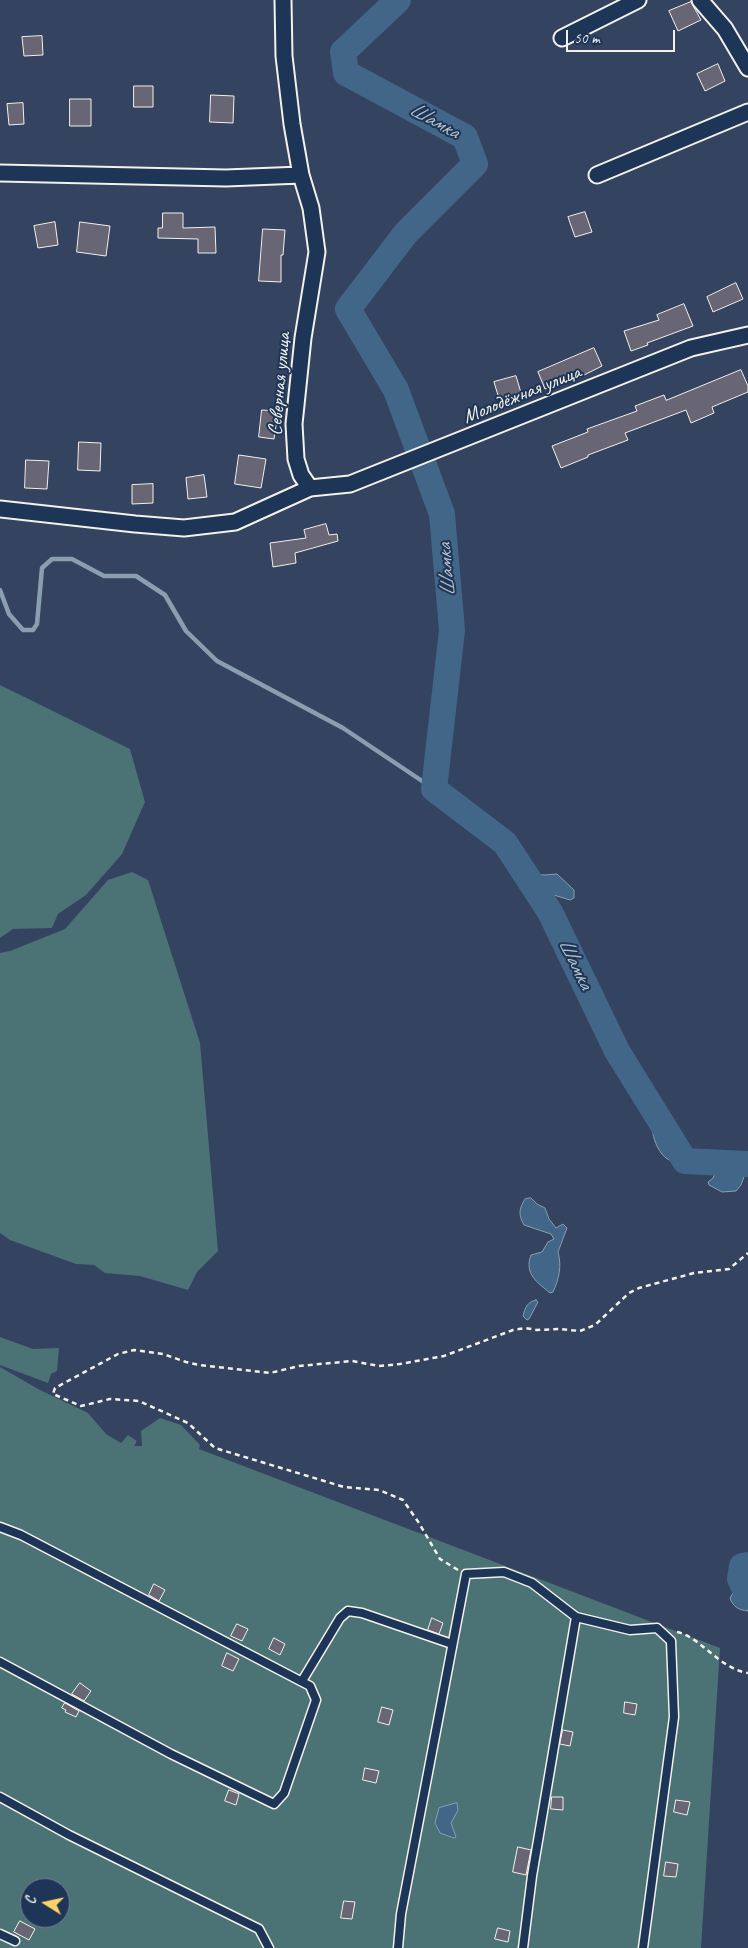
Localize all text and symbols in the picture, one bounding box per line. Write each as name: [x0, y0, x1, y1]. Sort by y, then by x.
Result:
scale bar: [568, 20, 677, 52]
text: 50 m: [574, 29, 600, 48]
water label: Шамка: [405, 97, 463, 145]
street label: Северная улица: [264, 332, 296, 436]
street label: Молодёжная улица: [460, 360, 584, 430]
water label: Шамка: [432, 542, 462, 598]
water label: Шамка: [552, 935, 598, 993]
north arrow: [20, 1878, 70, 1928]
text: С: [22, 1896, 40, 1905]

